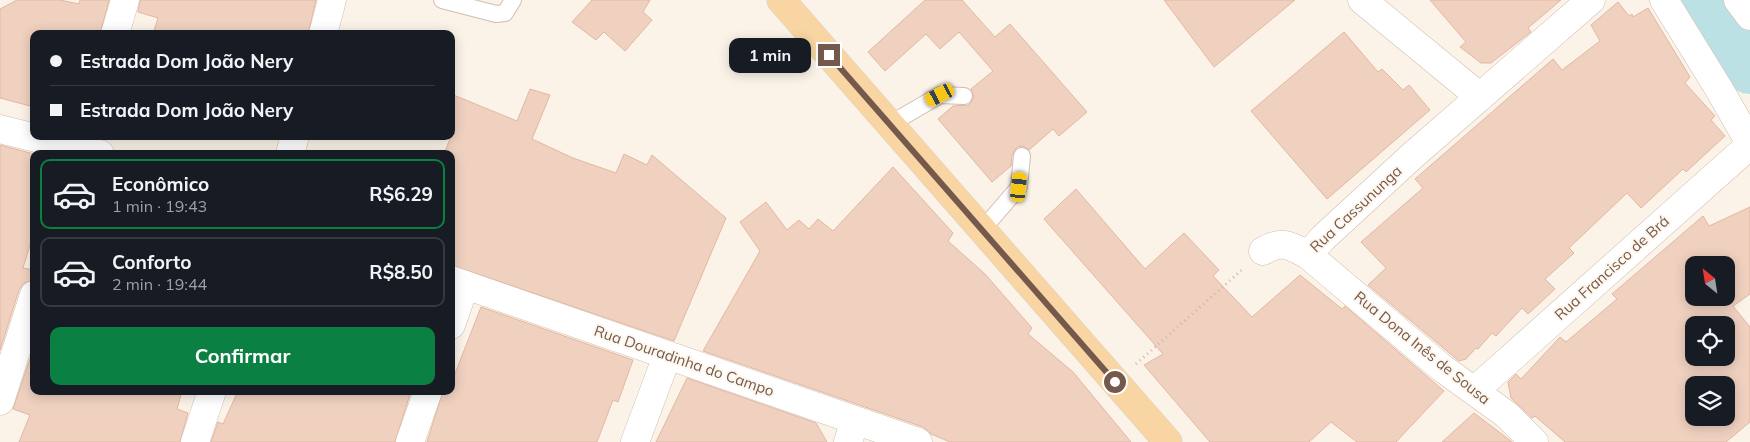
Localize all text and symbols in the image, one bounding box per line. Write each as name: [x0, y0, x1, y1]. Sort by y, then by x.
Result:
callout: 1 min: [729, 38, 812, 72]
route end: [818, 44, 840, 66]
text: 1 min: [749, 45, 791, 65]
text: Estrada Dom João Nery: [80, 49, 293, 73]
car: [923, 82, 956, 108]
text: Estrada Dom João Nery: [80, 98, 293, 122]
street label: Rua Cassununga: [1306, 161, 1406, 256]
car: [1009, 171, 1028, 203]
icon: car: [52, 172, 97, 217]
text: Econômico: [112, 172, 209, 196]
text: R$6.29: [369, 182, 433, 206]
text: 1 min · 19:43: [112, 196, 207, 216]
street label: Rua Francisco de Brá: [1551, 211, 1673, 324]
icon: car: [52, 250, 97, 295]
text: Conforto: [112, 250, 191, 274]
north arrow: [1685, 256, 1735, 306]
map controls: [1685, 256, 1735, 426]
text: R$8.50: [369, 260, 433, 284]
text: 2 min · 19:44: [112, 274, 207, 294]
street label: Rua Dona Inês de Sousa: [1350, 287, 1494, 408]
button: locate: [1685, 316, 1735, 366]
street label: Rua Douradinha do Campo: [592, 321, 777, 400]
button: Confirmar: [50, 327, 435, 385]
route start: [1104, 371, 1126, 393]
button: layers: [1685, 376, 1735, 426]

